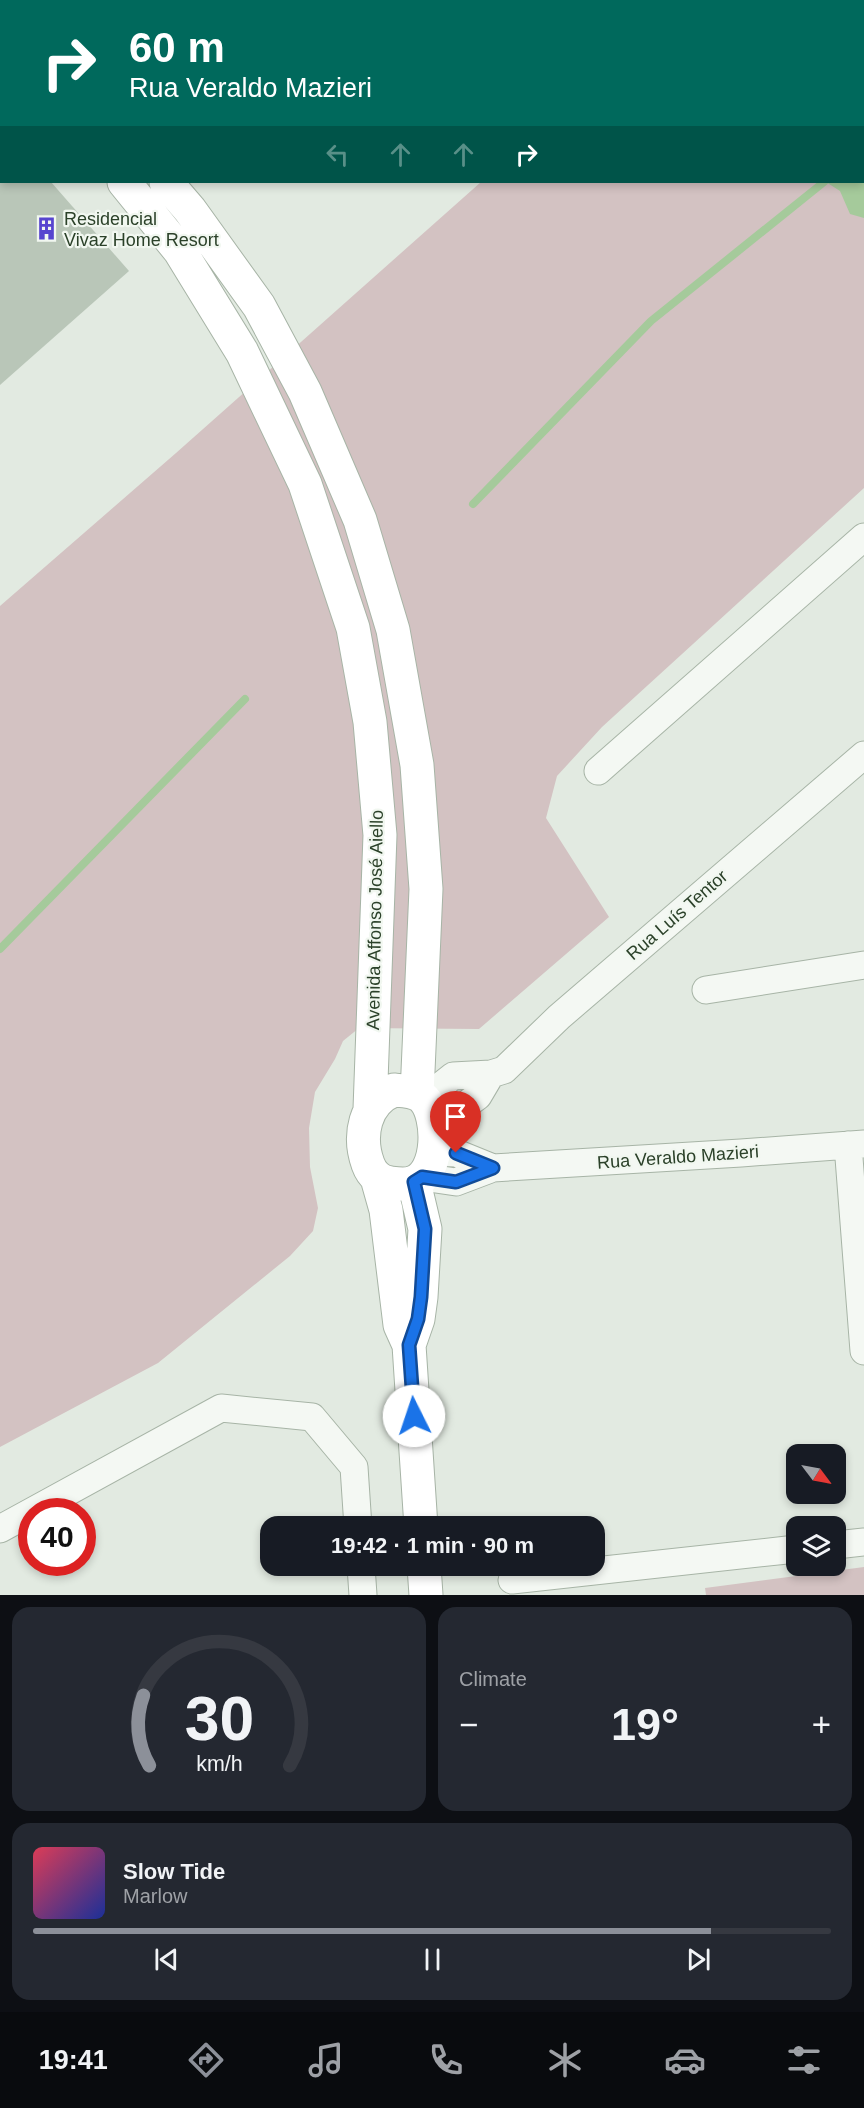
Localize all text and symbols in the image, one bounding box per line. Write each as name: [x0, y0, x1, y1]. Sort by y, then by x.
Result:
icon: right: [30, 24, 108, 102]
text: 60 m: [129, 24, 225, 71]
text: Rua Veraldo Mazieri: [129, 73, 372, 103]
icon: left: [321, 138, 354, 171]
icon: ahead: [384, 138, 417, 171]
icon: ahead: [447, 138, 480, 171]
icon: right: [510, 138, 543, 171]
place label: Residencial Vivaz Home Resort: [64, 209, 219, 250]
building icon: Residencial Vivaz Home Resort: [33, 216, 59, 242]
street label: Avenida Affonso José Aiello: [363, 810, 387, 1030]
street label: Rua Luís Tentor: [623, 866, 731, 964]
pin: [430, 1091, 481, 1153]
icon: arrive: [439, 1100, 472, 1133]
street label: Rua Veraldo Mazieri: [596, 1141, 760, 1173]
position arrow: [382, 1384, 446, 1448]
north arrow: [786, 1444, 846, 1504]
map controls: [786, 1444, 846, 1576]
speed limit sign: 40: [18, 1498, 96, 1576]
button: layers: [786, 1516, 846, 1576]
text: 19:42 · 1 min · 90 m: [331, 1533, 534, 1558]
text: Climate: [459, 1668, 527, 1690]
text: 30: [184, 1684, 254, 1753]
text: 19°: [611, 1699, 679, 1750]
text: −: [459, 1706, 478, 1743]
text: +: [812, 1706, 831, 1743]
text: km/h: [196, 1752, 242, 1776]
text: Slow Tide: [123, 1859, 225, 1884]
text: Marlow: [123, 1885, 187, 1907]
icon: previous: [150, 1943, 183, 1976]
icon: pause: [416, 1943, 449, 1976]
icon: next: [682, 1943, 715, 1976]
icon: directions: [185, 2039, 227, 2081]
icon: music: [305, 2039, 347, 2081]
icon: phone: [425, 2039, 467, 2081]
icon: climate: [544, 2039, 586, 2081]
icon: car: [664, 2039, 706, 2081]
icon: filters: [783, 2039, 825, 2081]
text: 19:41: [39, 2045, 108, 2075]

